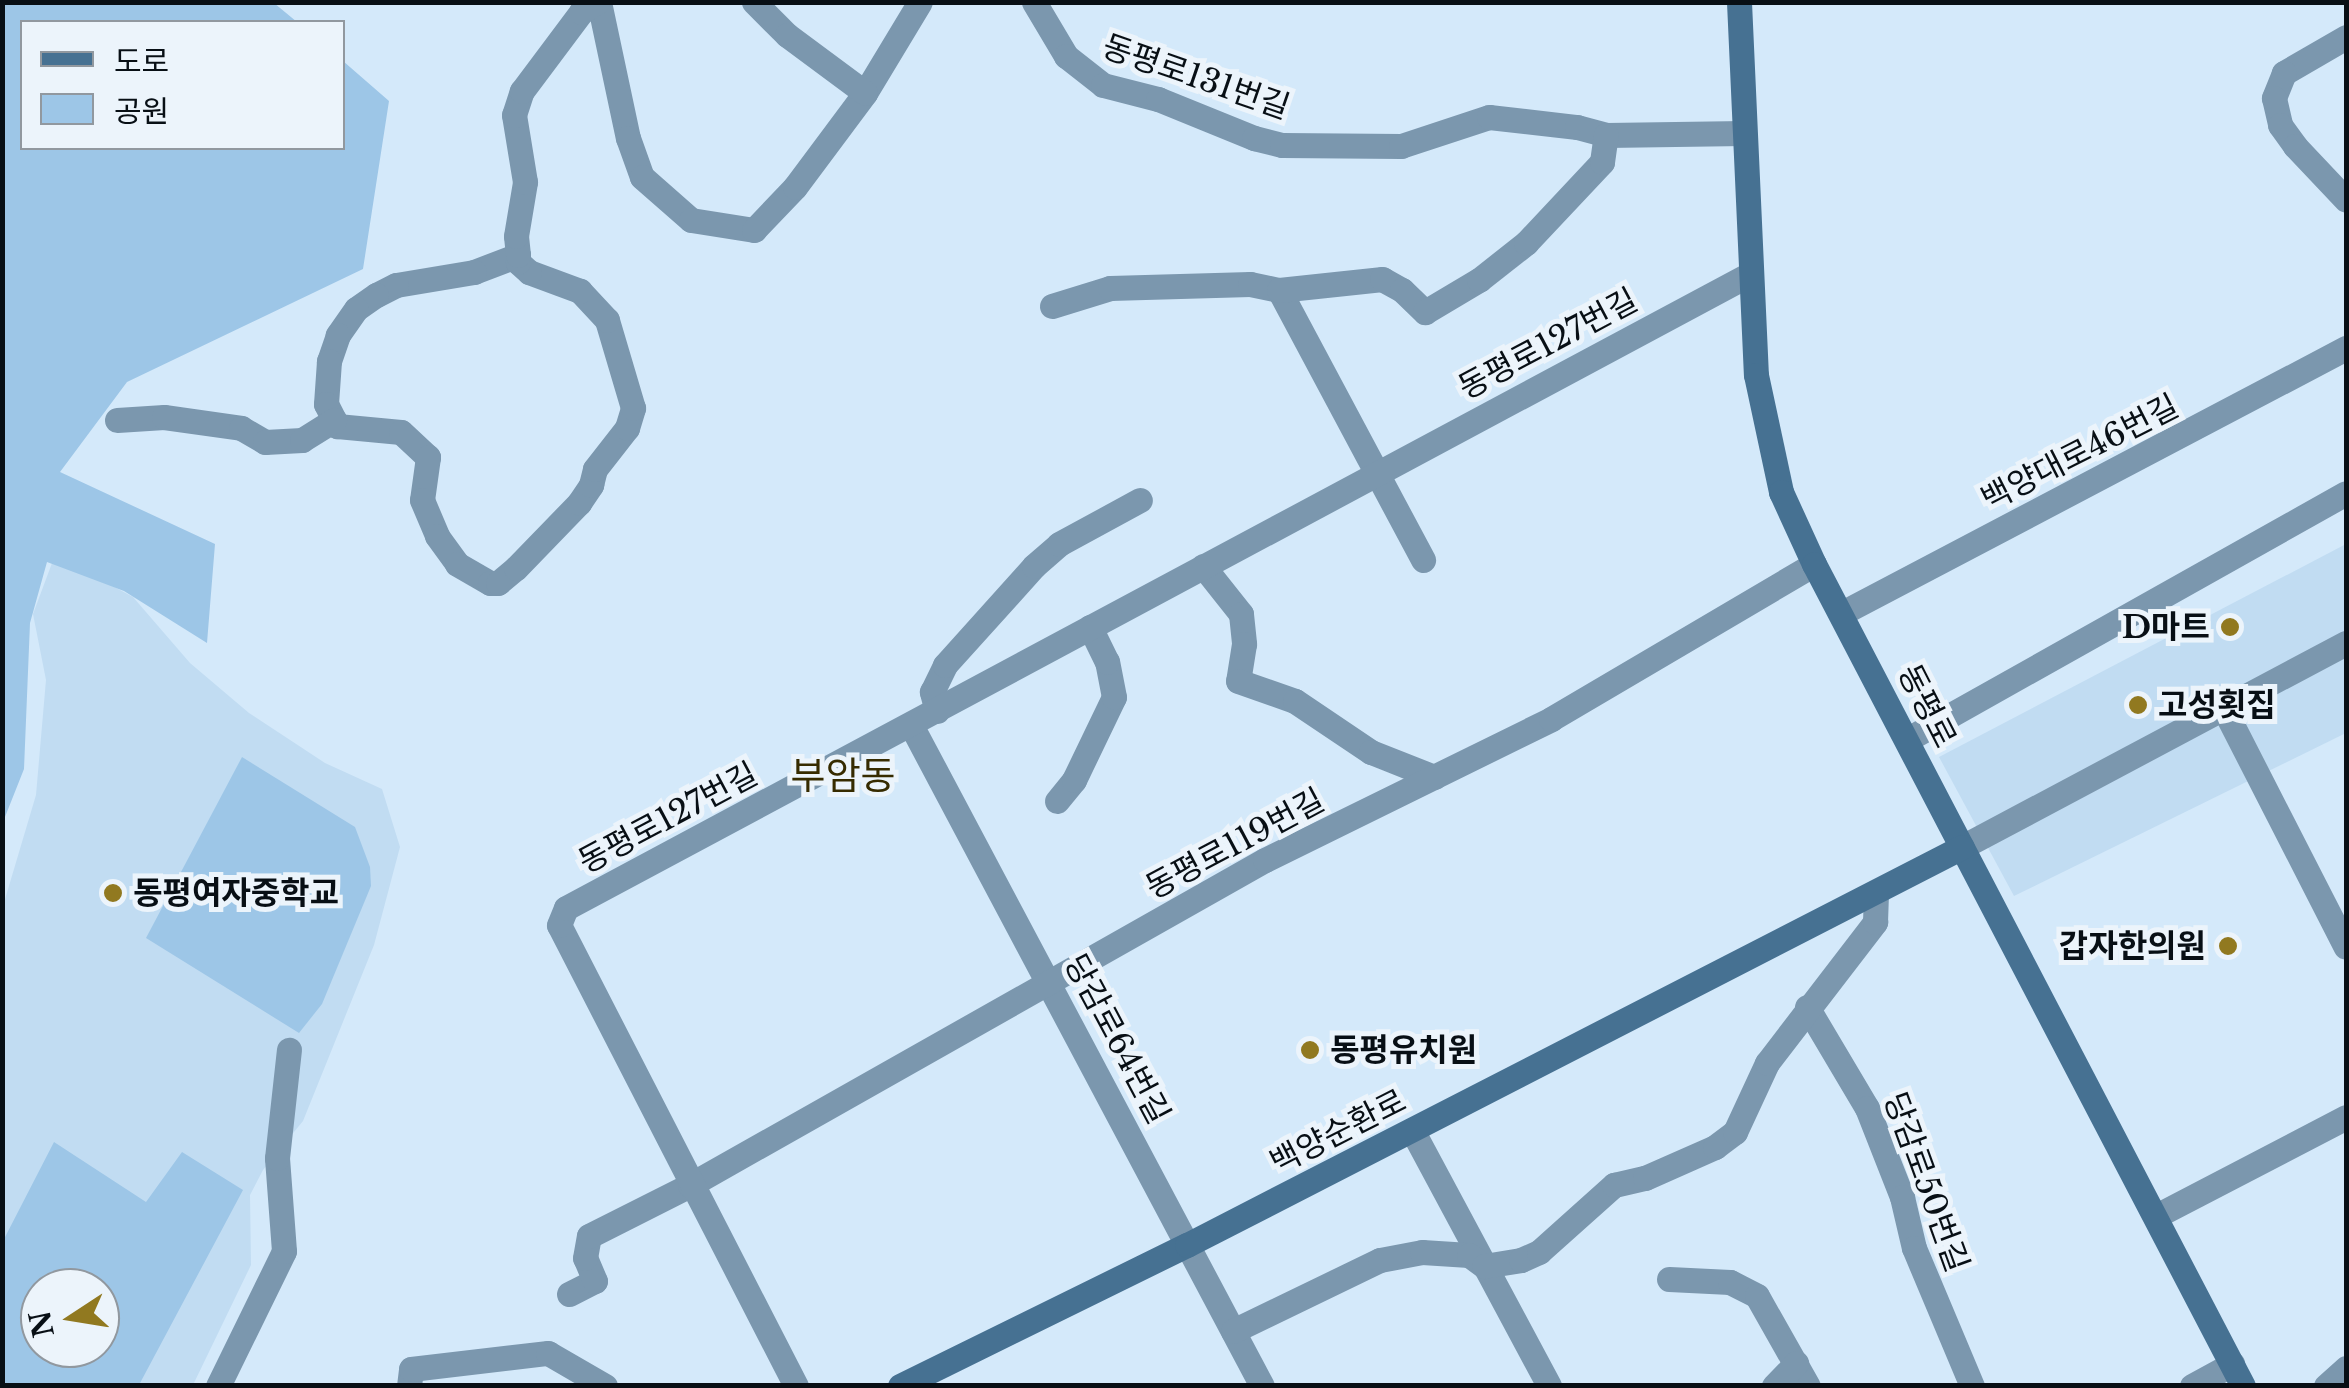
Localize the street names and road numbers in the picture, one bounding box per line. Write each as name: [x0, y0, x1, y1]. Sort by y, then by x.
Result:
street label: 동평로131번길: [1097, 27, 1295, 127]
street label: 동평로127번길: [1452, 281, 1644, 407]
street label: 백양대로46번길: [1975, 387, 2185, 519]
street label: 동평로: [1890, 658, 1964, 754]
street label: 동평로127번길: [572, 755, 764, 881]
street label: 동평로119번길: [1139, 781, 1331, 907]
street label: 당감로64번길: [1056, 948, 1178, 1130]
street label: 백양순환로: [1264, 1081, 1412, 1183]
street label: 당감로50번길: [1876, 1087, 1976, 1277]

